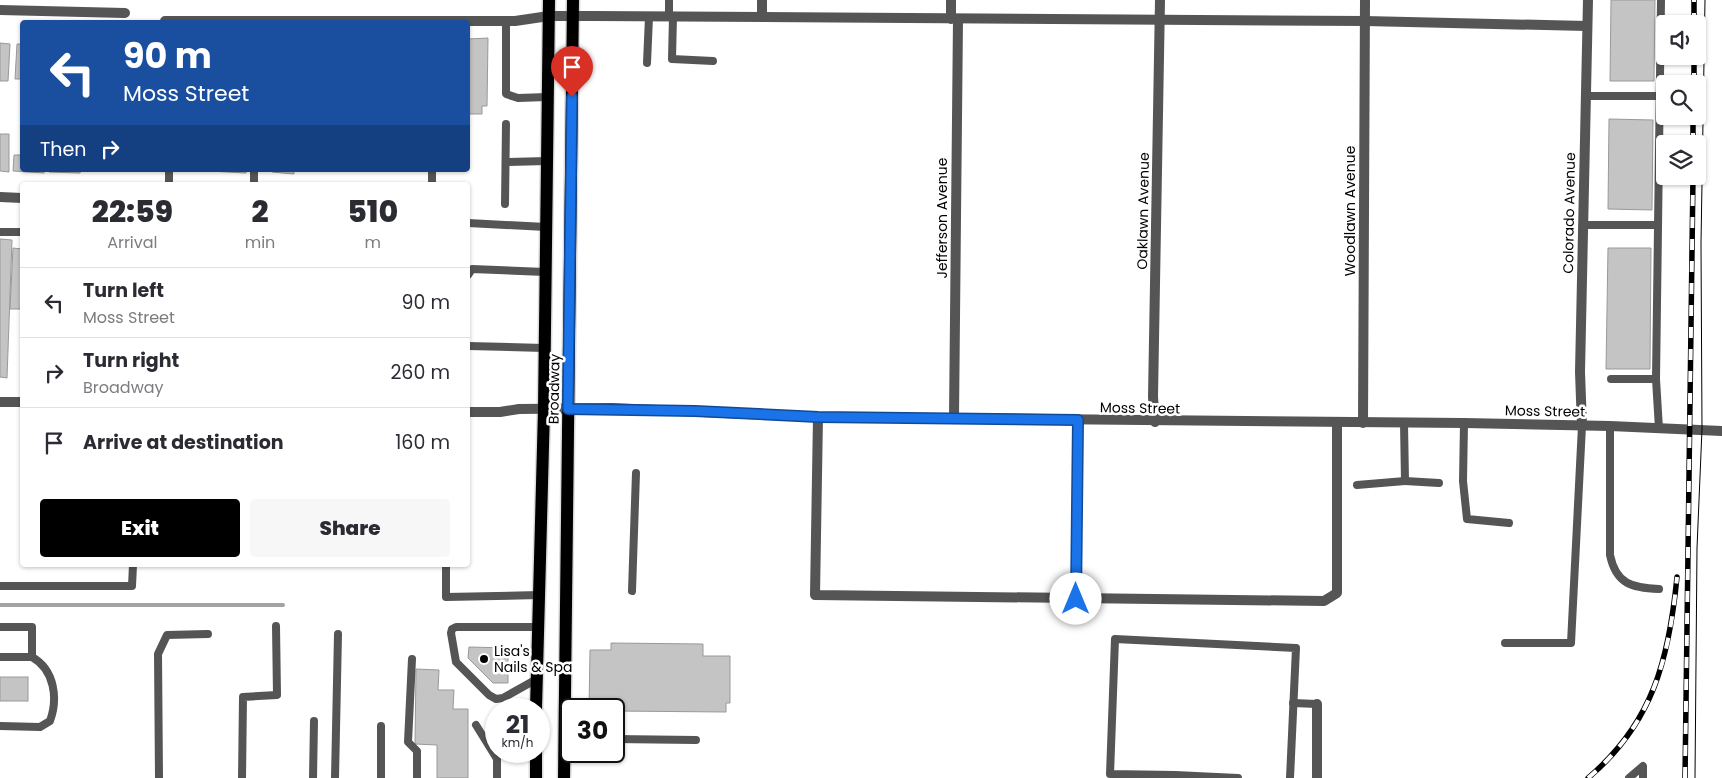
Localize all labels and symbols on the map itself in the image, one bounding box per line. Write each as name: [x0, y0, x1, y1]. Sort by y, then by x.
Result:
pin: [551, 46, 593, 97]
street label: Woodlawn Avenue: [1340, 145, 1360, 276]
street label: Oaklawn Avenue: [1132, 152, 1154, 270]
street label: Colorado Avenue: [1558, 152, 1580, 274]
street label: Jefferson Avenue: [932, 157, 952, 278]
street label: Broadway: [543, 353, 565, 424]
street label: Moss Street: [1100, 397, 1180, 419]
street label: Moss Street: [1505, 400, 1585, 422]
position arrow: [1049, 572, 1101, 624]
place label: Lisa's Nails & Spa: [494, 641, 572, 677]
marker: Lisa's Nails & Spa: [478, 653, 490, 665]
speed limit sign: 30: [560, 698, 625, 763]

